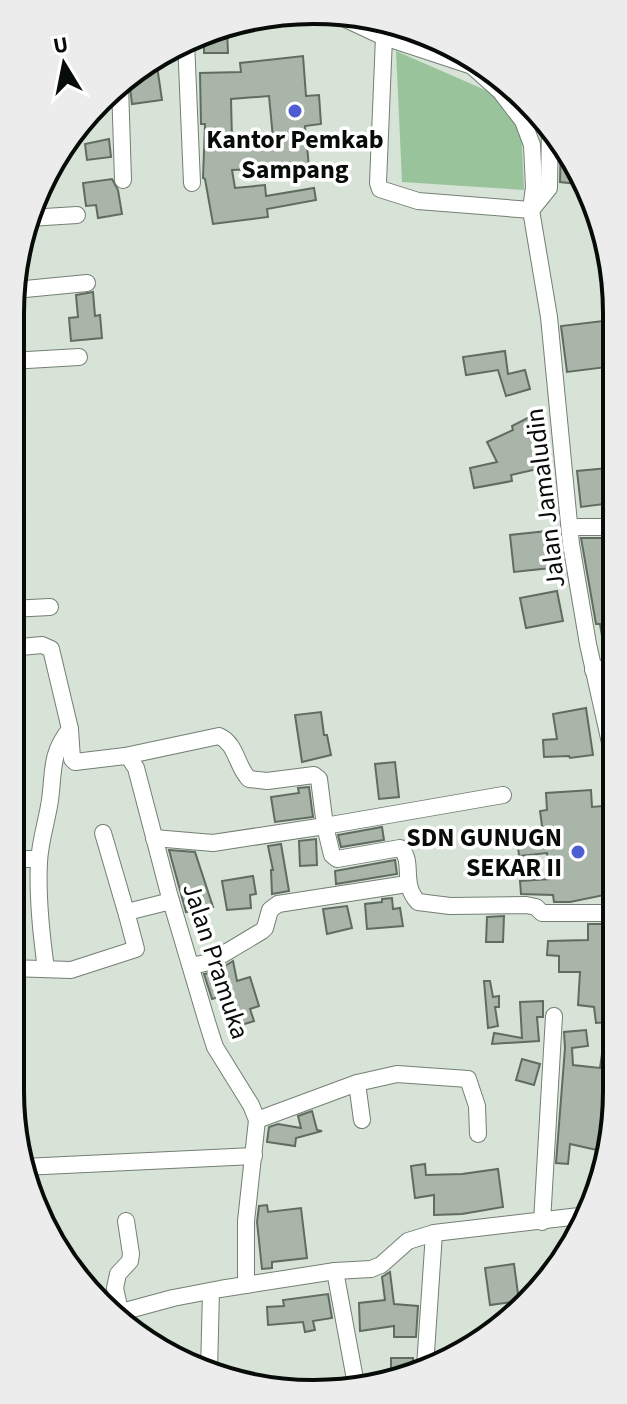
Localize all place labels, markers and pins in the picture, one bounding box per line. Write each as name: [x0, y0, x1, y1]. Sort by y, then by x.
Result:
marker: Kantor Pemkab Sampang: [286, 102, 304, 120]
place label: Kantor Pemkab Sampang: [206, 121, 384, 188]
place label: SDN GUNUGN SEKAR II: [406, 819, 562, 886]
marker: SDN GUNUGN SEKAR II: [569, 843, 587, 861]

